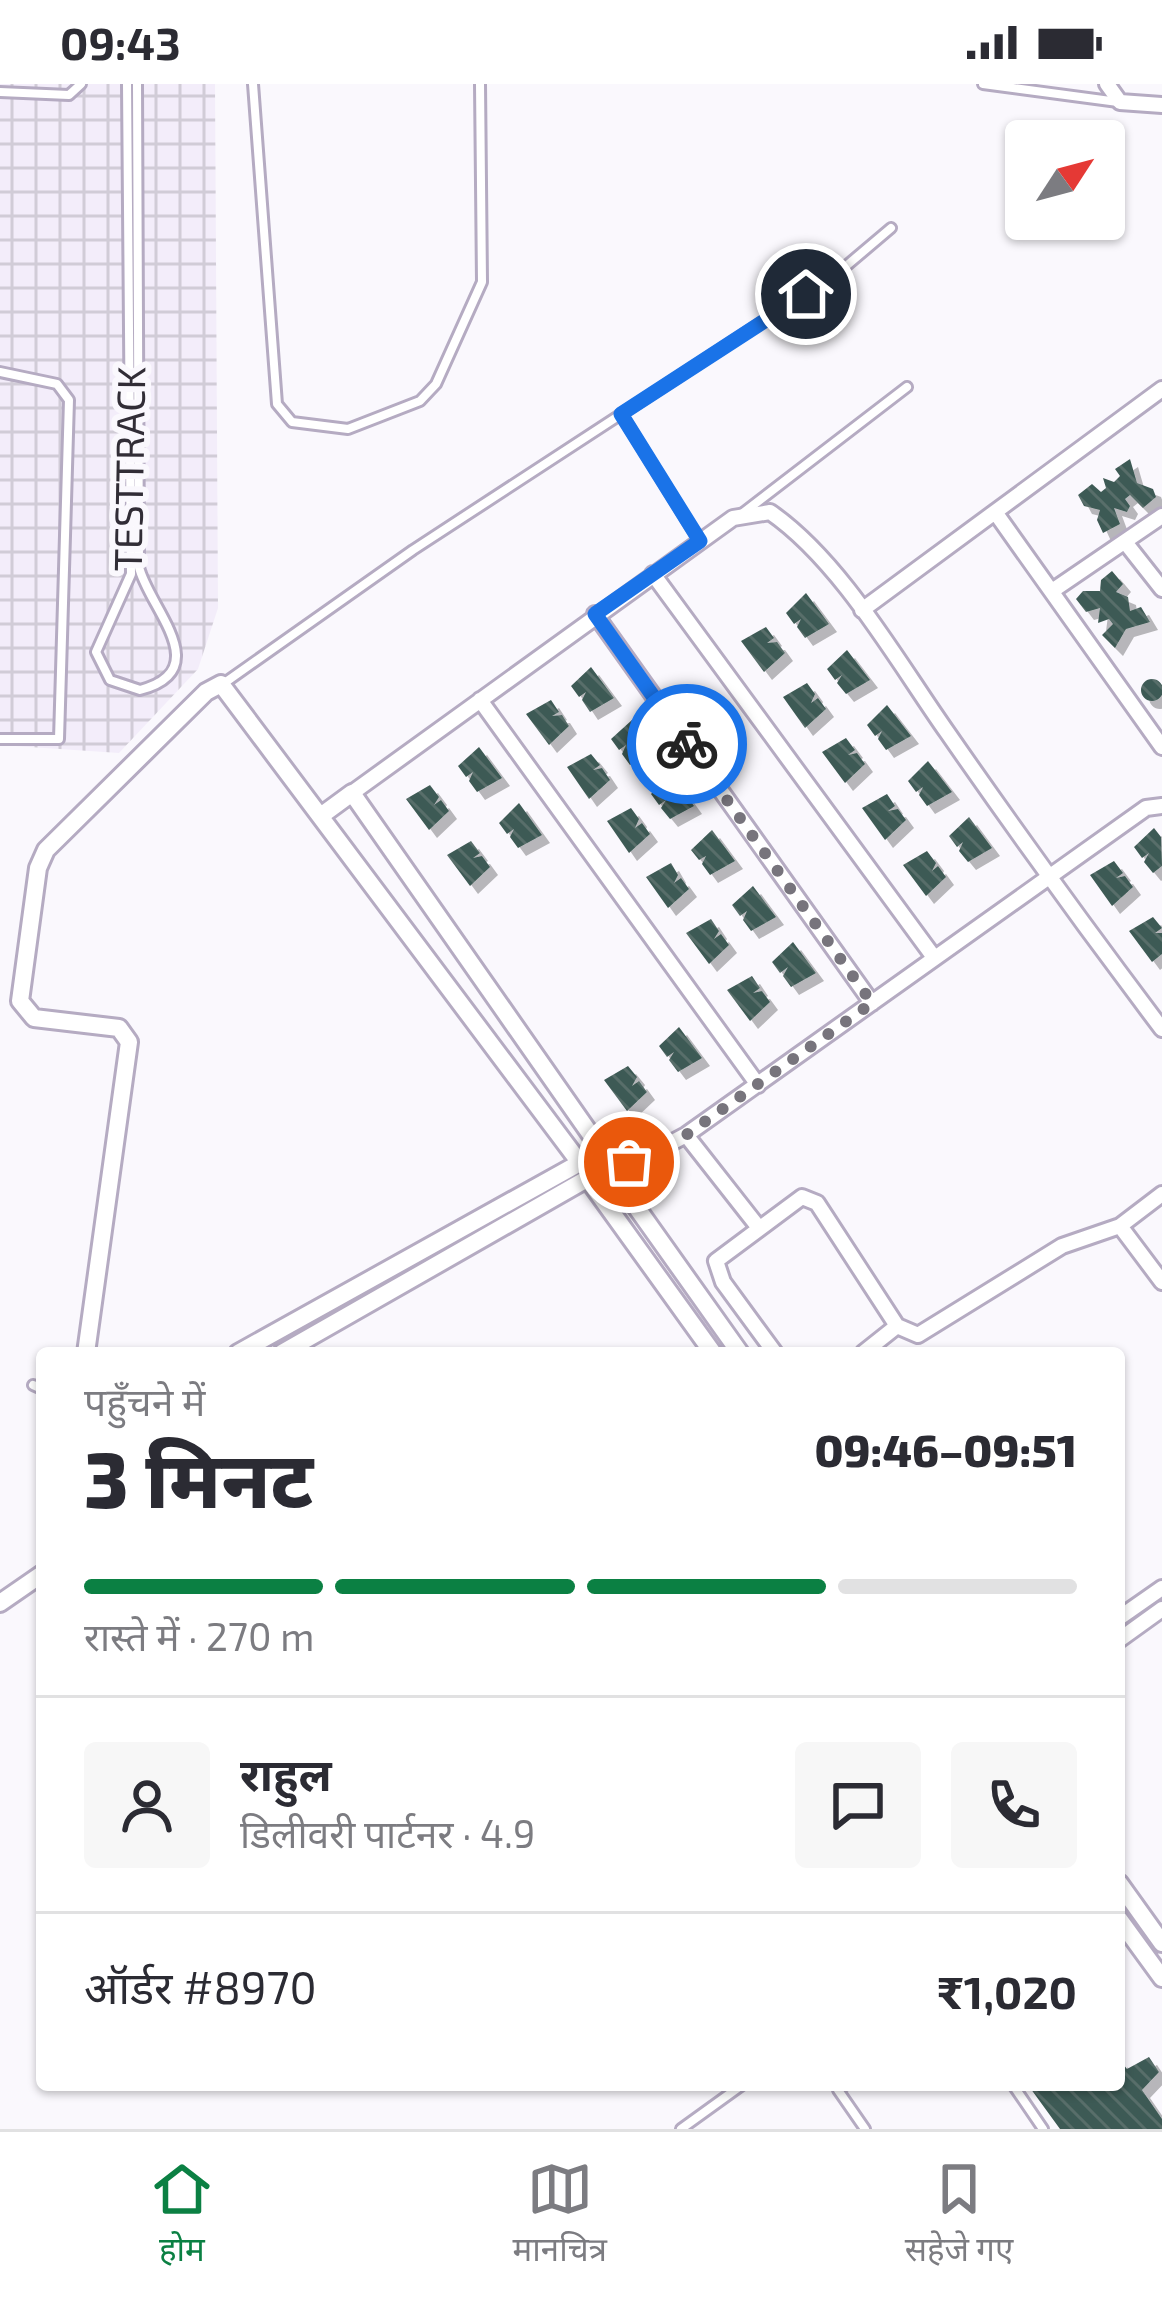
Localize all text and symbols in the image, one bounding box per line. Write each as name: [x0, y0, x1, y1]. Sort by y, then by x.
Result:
text: 09:43: [60, 15, 181, 69]
north arrow: [1005, 120, 1125, 240]
map controls: [1005, 120, 1125, 240]
pin: [755, 243, 857, 345]
icon: home: [773, 261, 839, 327]
street label: TESTTRACK: [103, 366, 153, 572]
courier: [627, 684, 747, 804]
icon: bike: [654, 711, 720, 777]
pin: [578, 1111, 680, 1213]
icon: bag: [596, 1129, 662, 1195]
text: पहुँचने में: [84, 1377, 205, 1424]
text: 09:46–09:51: [815, 1422, 1077, 1476]
text: 3 मिनट: [84, 1430, 313, 1524]
text: रास्ते में · 270 m: [84, 1612, 314, 1659]
button: person: [84, 1742, 210, 1868]
button: chat: [795, 1742, 921, 1868]
button: phone: [951, 1742, 1077, 1868]
text: राहुल: [240, 1746, 332, 1800]
text: डिलीवरी पार्टनर · 4.9: [240, 1809, 535, 1856]
text: ऑर्डर #8970: [84, 1959, 317, 2013]
text: ₹1,020: [937, 1964, 1077, 2018]
tab: होम: [149, 2156, 215, 2274]
tab: मानचित्र: [513, 2156, 607, 2274]
tab: सहेजे गए: [905, 2156, 1013, 2274]

